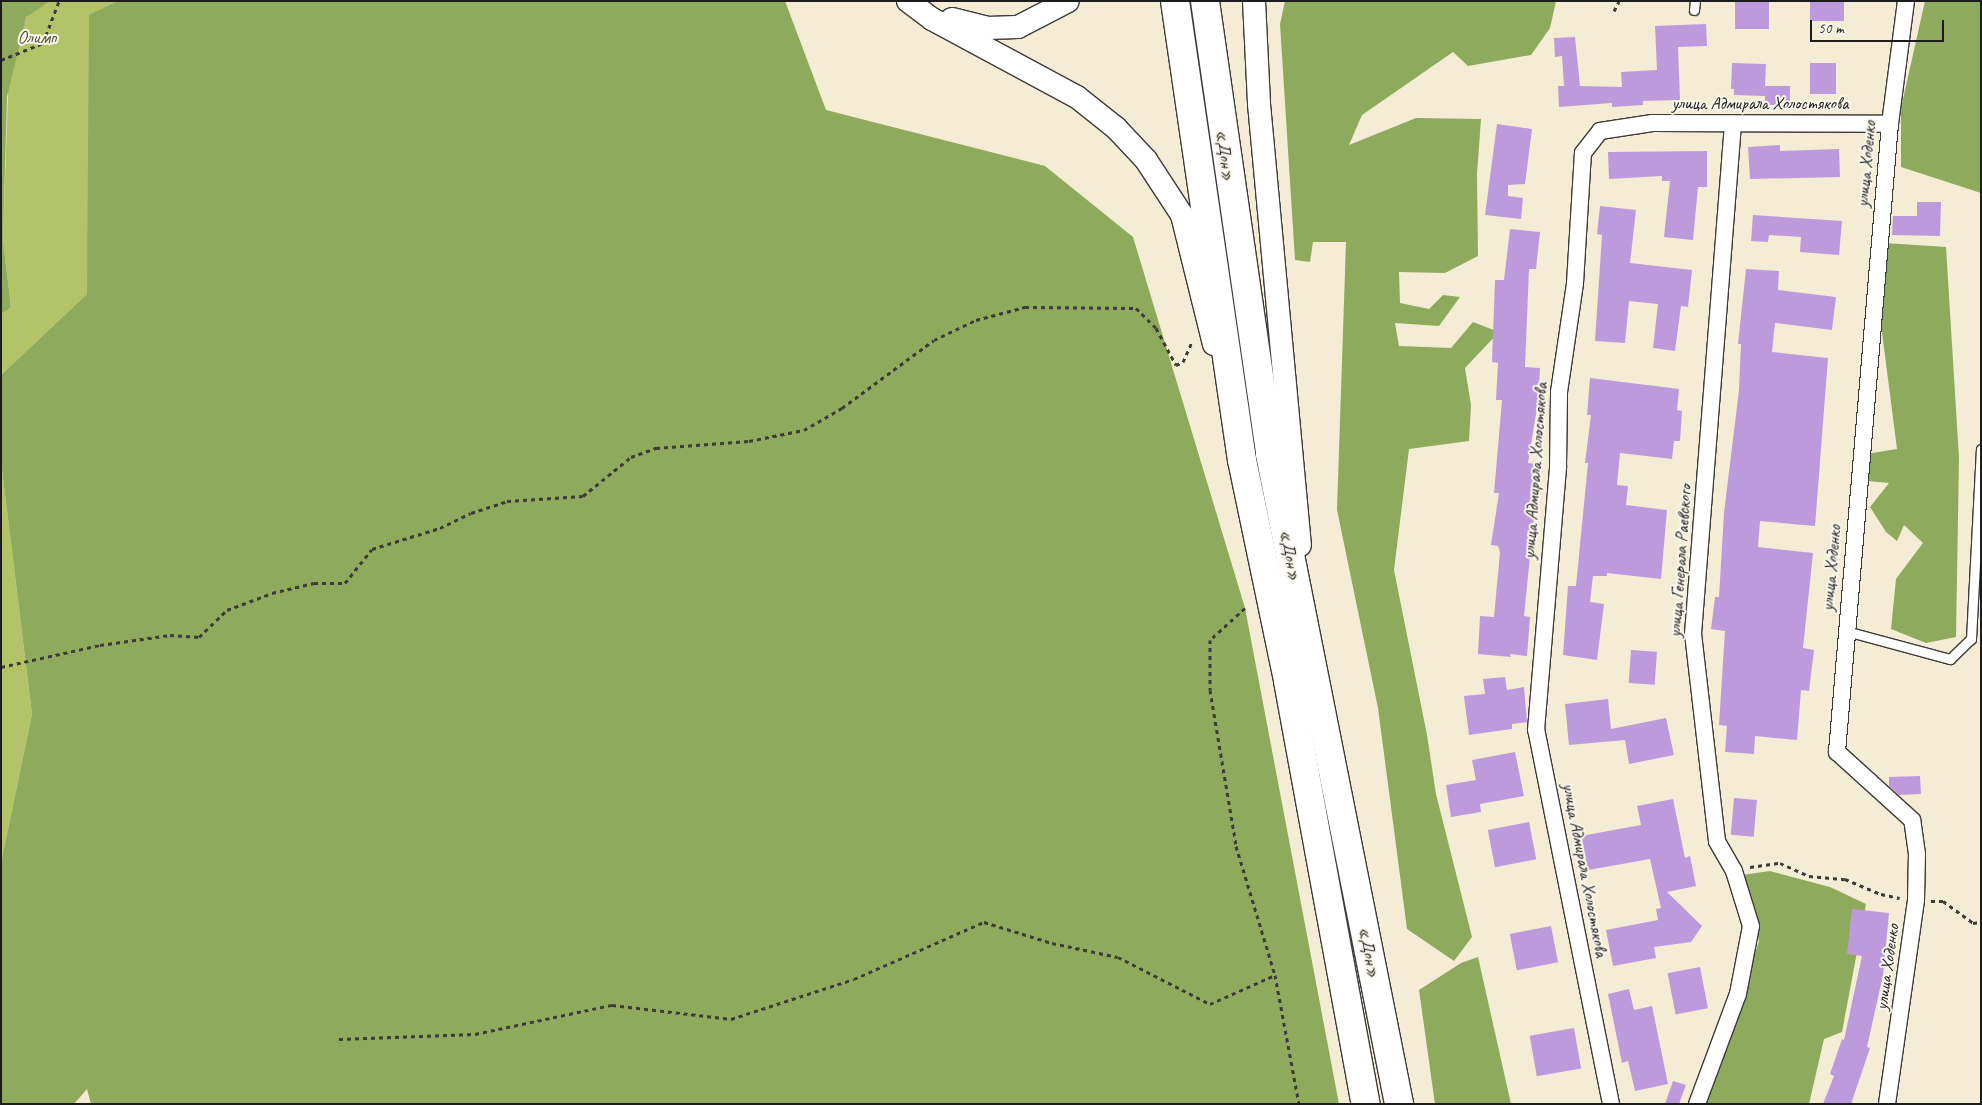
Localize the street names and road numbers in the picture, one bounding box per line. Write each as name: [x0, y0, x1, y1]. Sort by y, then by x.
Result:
street label: улица Адмирала Холостякова: [1670, 92, 1850, 114]
street label: улица Ходенко: [1851, 120, 1881, 208]
street label: «Дон»: [1211, 128, 1239, 182]
street label: улица Адмирала Холостякова: [1518, 381, 1552, 561]
street label: улица Генерала Раевского: [1664, 484, 1696, 638]
street label: улица Ходенко: [1816, 524, 1846, 612]
street label: «Дон»: [1275, 528, 1305, 582]
street label: улица Адмирала Холостякова: [1557, 780, 1613, 960]
street label: улица Ходенко: [1870, 923, 1904, 1011]
street label: «Дон»: [1354, 925, 1384, 979]

